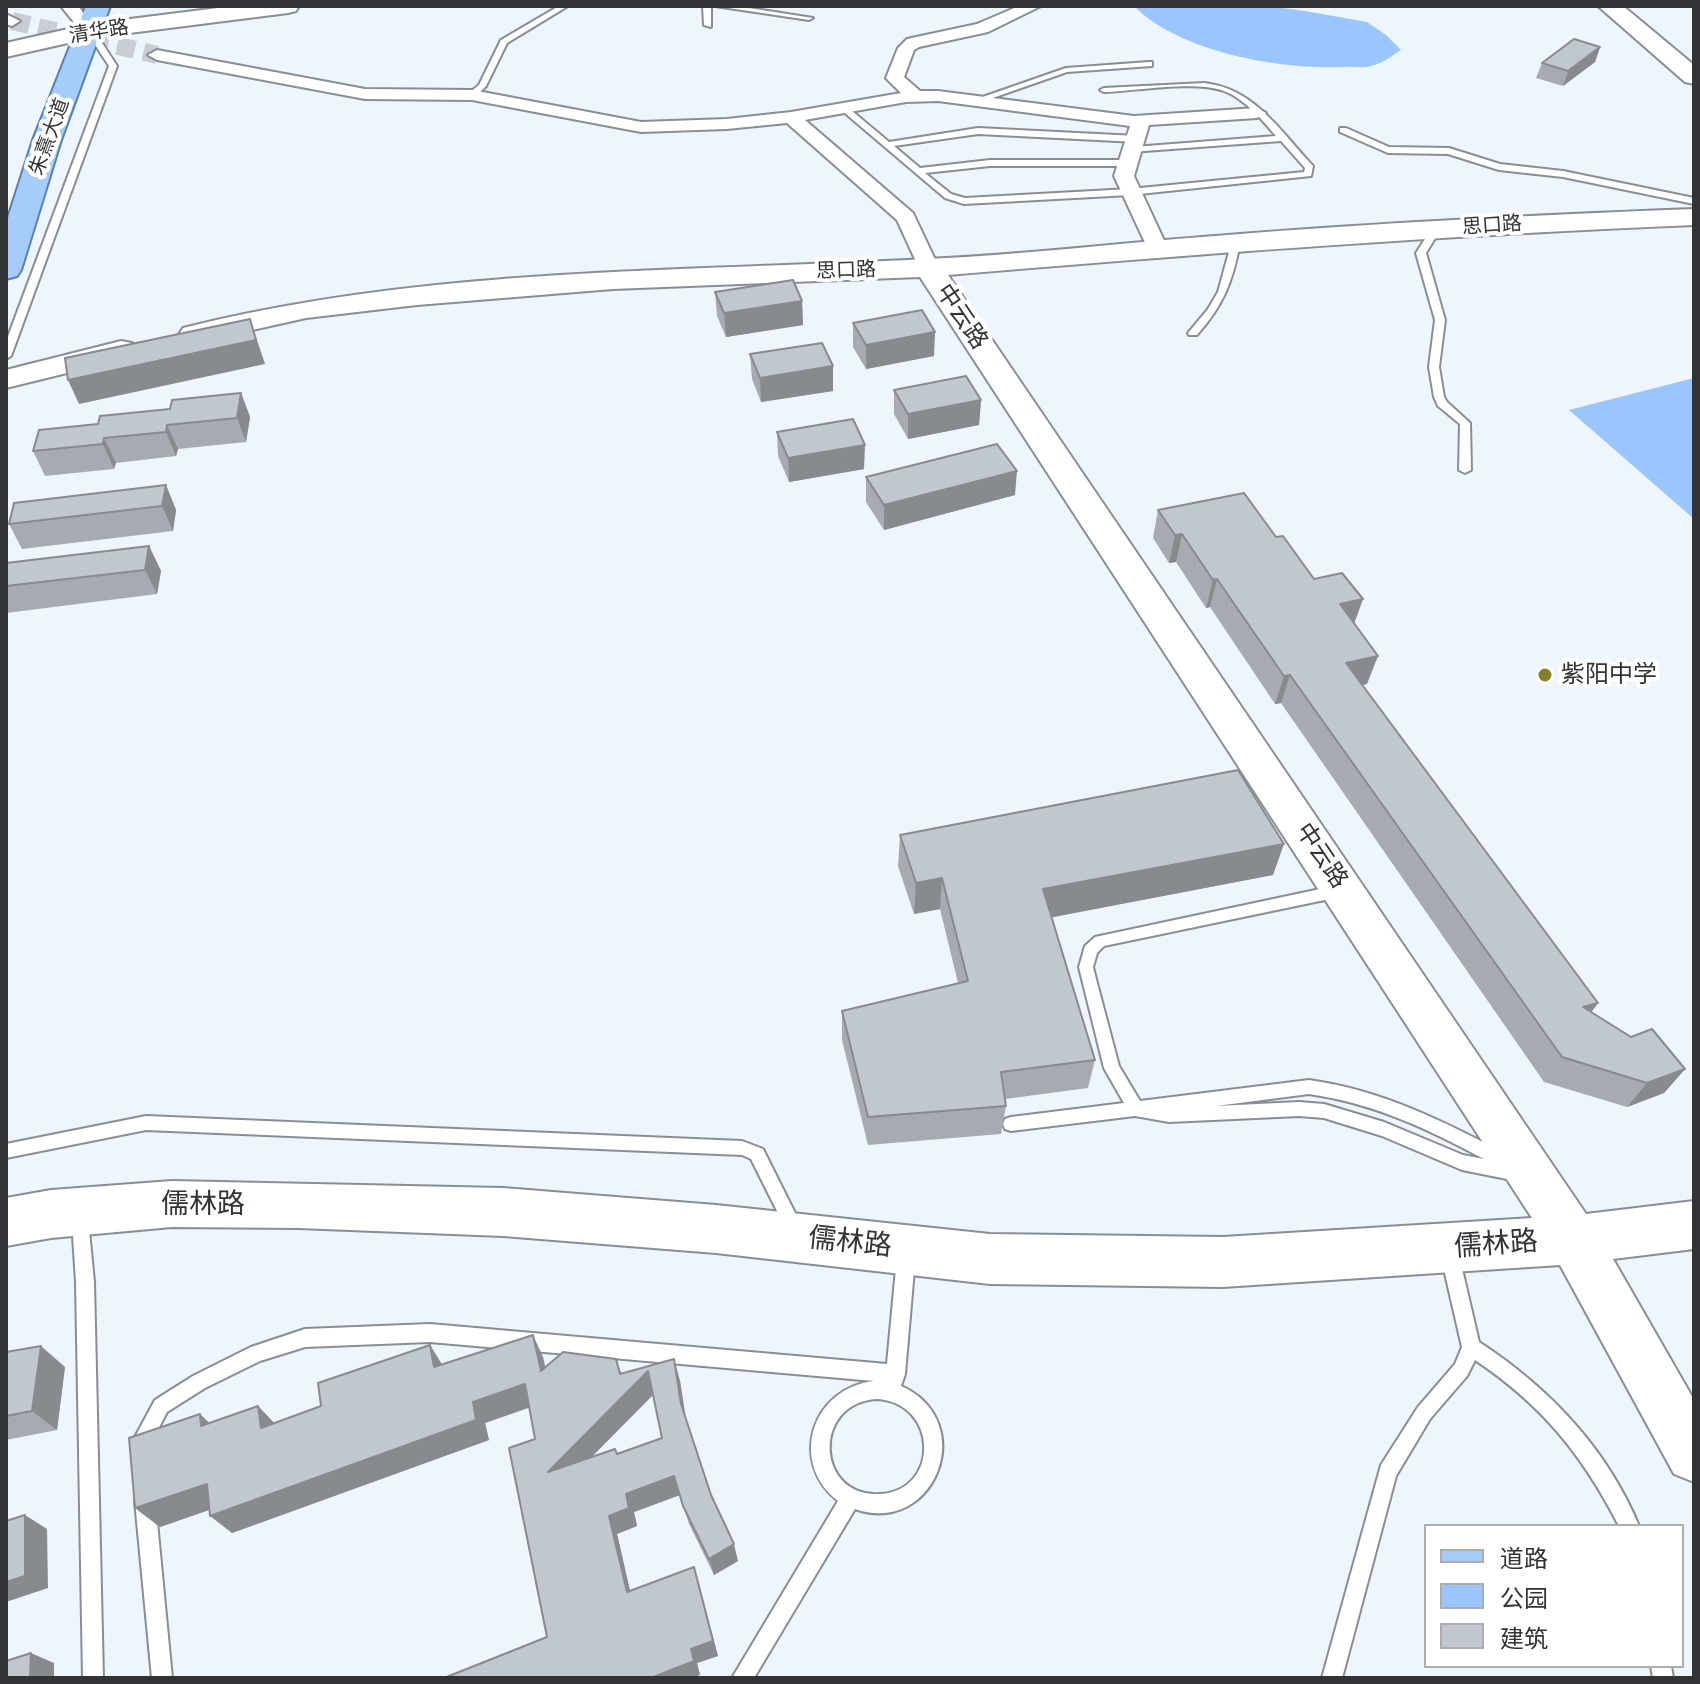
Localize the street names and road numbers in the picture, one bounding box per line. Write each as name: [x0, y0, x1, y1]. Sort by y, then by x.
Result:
street label: 清华路: [67, 15, 131, 49]
street label: 朱熹大道: [25, 95, 75, 179]
street label: 思口路: [1461, 212, 1523, 240]
street label: 思口路: [816, 258, 876, 284]
street label: 中云路: [929, 279, 993, 355]
street label: 中云路: [1289, 818, 1353, 894]
street label: 儒林路: [161, 1188, 245, 1222]
street label: 儒林路: [806, 1222, 894, 1264]
street label: 儒林路: [1453, 1225, 1539, 1265]

